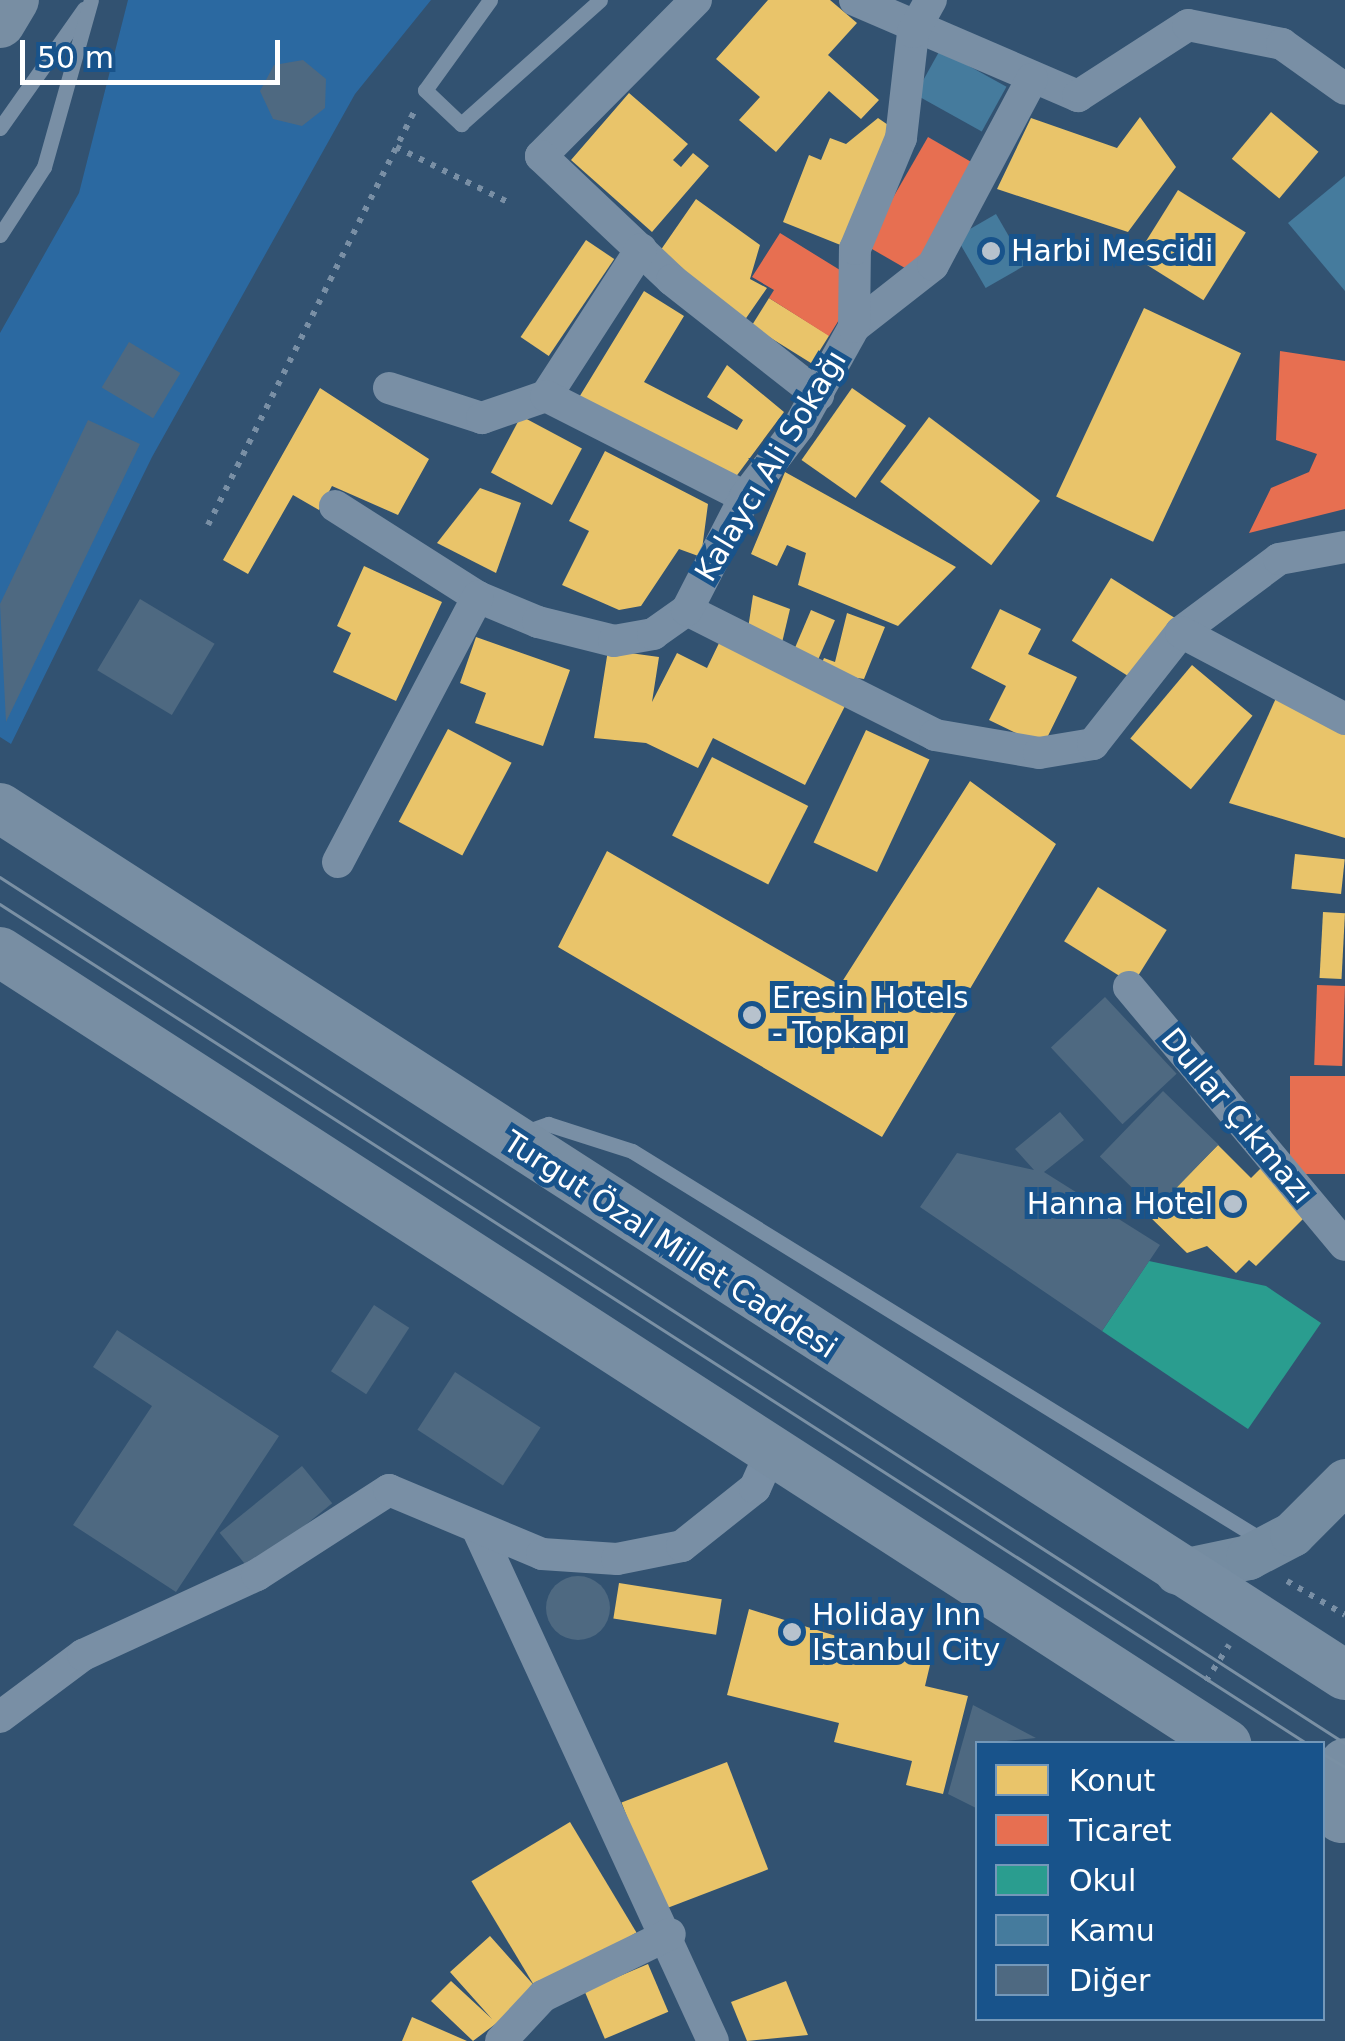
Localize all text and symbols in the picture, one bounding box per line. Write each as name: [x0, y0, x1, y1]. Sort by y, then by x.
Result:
scale bar: [25, 20, 285, 82]
text: 50 m: [37, 40, 114, 75]
place label: Harbi Mescidi: [1011, 233, 1213, 269]
marker: Harbi Mescidi: [980, 240, 1002, 262]
street label: Kalaycı Ali Sokağı: [688, 344, 854, 588]
place label: Eresin Hotels - Topkapı: [772, 980, 969, 1050]
marker: Eresin Hotels - Topkapı: [741, 1004, 763, 1026]
street label: Dullar Çıkmazı: [1153, 1021, 1321, 1211]
street label: Turgut Özal Millet Caddesi: [497, 1124, 843, 1366]
place label: Hanna Hotel: [1027, 1186, 1213, 1222]
marker: Hanna Hotel: [1222, 1193, 1244, 1215]
place label: Holiday Inn Istanbul City: [812, 1597, 1000, 1668]
marker: Holiday Inn Istanbul City: [781, 1621, 803, 1643]
legend: [975, 1741, 1325, 2021]
text: Konut: [1069, 1763, 1155, 1798]
text: Ticaret: [1069, 1813, 1172, 1848]
text: Okul: [1069, 1863, 1136, 1898]
text: Kamu: [1069, 1913, 1155, 1948]
text: Diğer: [1069, 1963, 1150, 1998]

